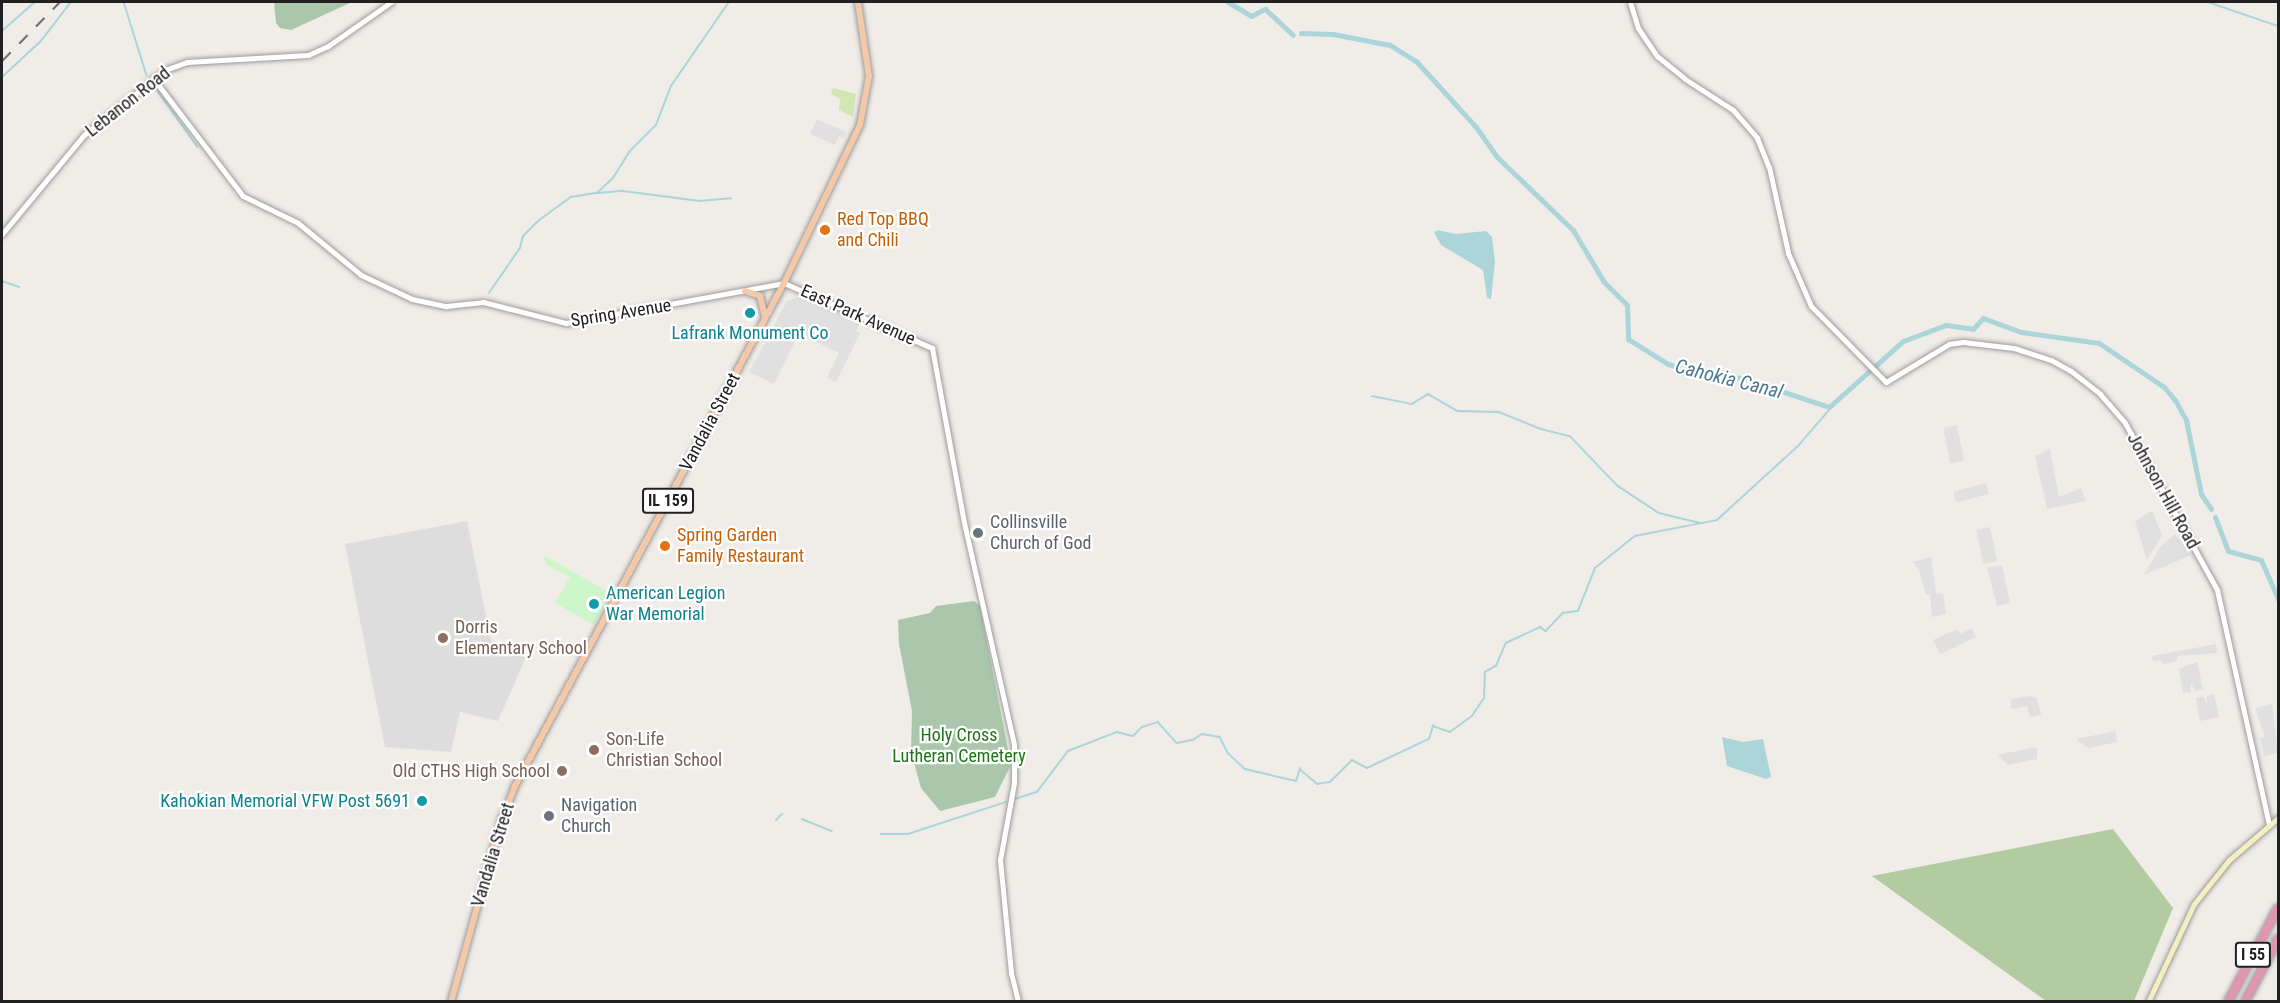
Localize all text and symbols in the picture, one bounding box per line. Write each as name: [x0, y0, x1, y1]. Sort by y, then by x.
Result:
street label: Lebanon Road: [81, 62, 175, 142]
place label: Red Top BBQ and Chili: [837, 209, 929, 252]
marker: Red Top BBQ and Chili: [818, 223, 832, 237]
street label: East Park Avenue: [797, 280, 919, 350]
street label: Spring Avenue: [569, 294, 673, 332]
marker: Lafrank Monument Co: [743, 306, 757, 320]
place label: Lafrank Monument Co: [671, 322, 829, 344]
water label: Cahokia Canal: [1673, 354, 1785, 404]
street label: Vandalia Street: [675, 369, 745, 475]
street label: Johnson Hill Road: [2122, 429, 2204, 553]
road number: IL 159: [641, 488, 695, 514]
place label: Collinsville Church of God: [990, 512, 1092, 554]
place label: Spring Garden Family Restaurant: [677, 525, 804, 568]
marker: Collinsville Church of God: [971, 526, 985, 540]
marker: Spring Garden Family Restaurant: [658, 539, 672, 553]
place label: American Legion War Memorial: [606, 583, 726, 626]
marker: American Legion War Memorial: [587, 597, 601, 611]
place label: Dorris Elementary School: [455, 617, 587, 660]
marker: Dorris Elementary School: [436, 631, 450, 645]
park label: Holy Cross Lutheran Cemetery: [892, 725, 1026, 768]
place label: Son-Life Christian School: [606, 729, 722, 771]
marker: Son-Life Christian School: [587, 743, 601, 757]
place label: Old CTHS High School: [393, 760, 550, 782]
marker: Old CTHS High School: [555, 764, 569, 778]
place label: Kahokian Memorial VFW Post 5691: [160, 790, 410, 812]
marker: Kahokian Memorial VFW Post 5691: [415, 794, 429, 808]
place label: Navigation Church: [561, 795, 637, 838]
street label: Vandalia Street: [467, 800, 519, 910]
marker: Navigation Church: [542, 809, 556, 823]
road number: I 55: [2234, 942, 2272, 968]

